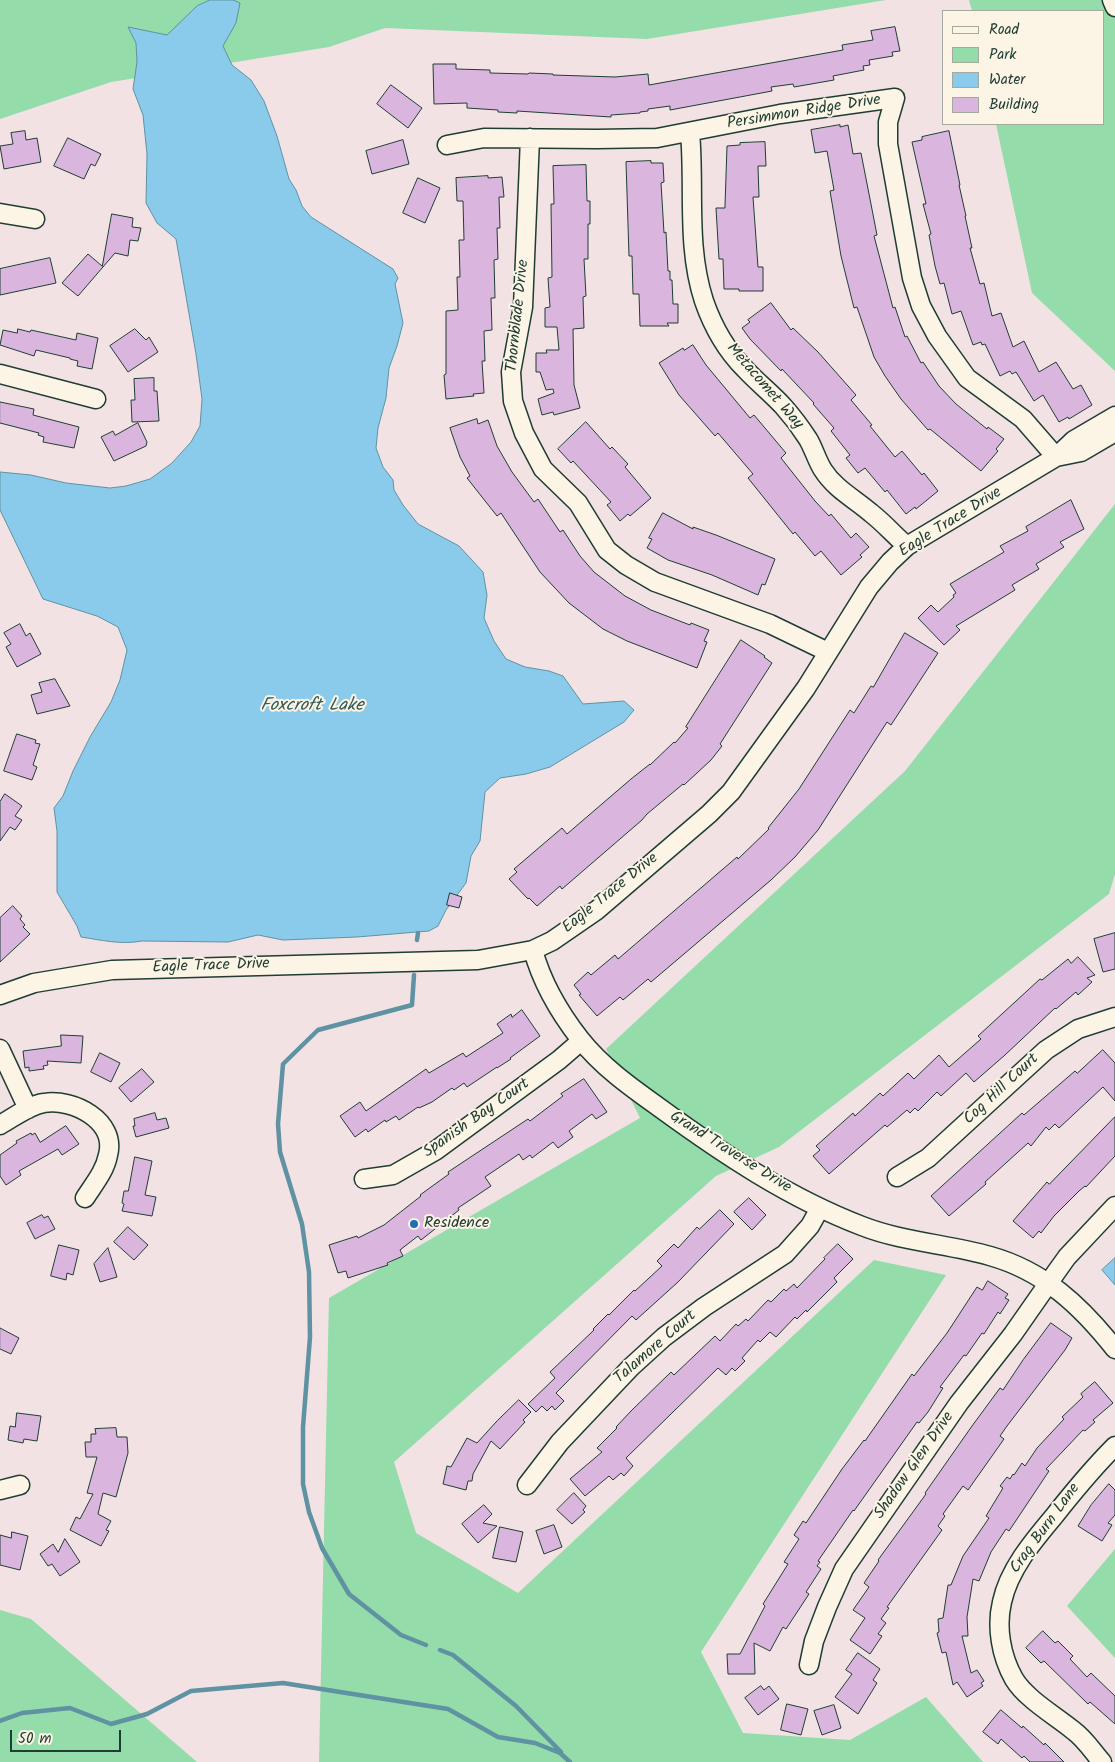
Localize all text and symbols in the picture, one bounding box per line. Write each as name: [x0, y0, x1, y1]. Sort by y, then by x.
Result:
legend: [942, 10, 1105, 125]
text: Road: [989, 18, 1019, 42]
text: Park: [989, 43, 1016, 67]
text: Water: [989, 68, 1025, 92]
street label: Persimmon Ridge Drive: [726, 91, 882, 135]
text: Building: [989, 93, 1039, 117]
street label: Thornblade Drive: [504, 259, 534, 373]
street label: Metacomet Way: [721, 340, 807, 434]
street label: Eagle Trace Drive: [896, 484, 1006, 562]
water label: Foxcroft Lake: [260, 696, 364, 718]
street label: Eagle Trace Drive: [559, 850, 663, 938]
street label: Eagle Trace Drive: [152, 955, 270, 979]
street label: Cog Hill Court: [960, 1050, 1044, 1130]
street label: Spanish Bay Court: [420, 1075, 534, 1163]
street label: Grand Traverse Drive: [666, 1108, 794, 1198]
place label: Residence: [424, 1214, 489, 1234]
marker: Residence: [408, 1218, 420, 1230]
street label: Talamore Court: [611, 1307, 701, 1389]
street label: Shadow Glen Drive: [871, 1409, 959, 1523]
street label: Crag Burn Lane: [1007, 1480, 1085, 1578]
scale bar: [12, 1720, 124, 1752]
text: 50 m: [18, 1727, 52, 1751]

